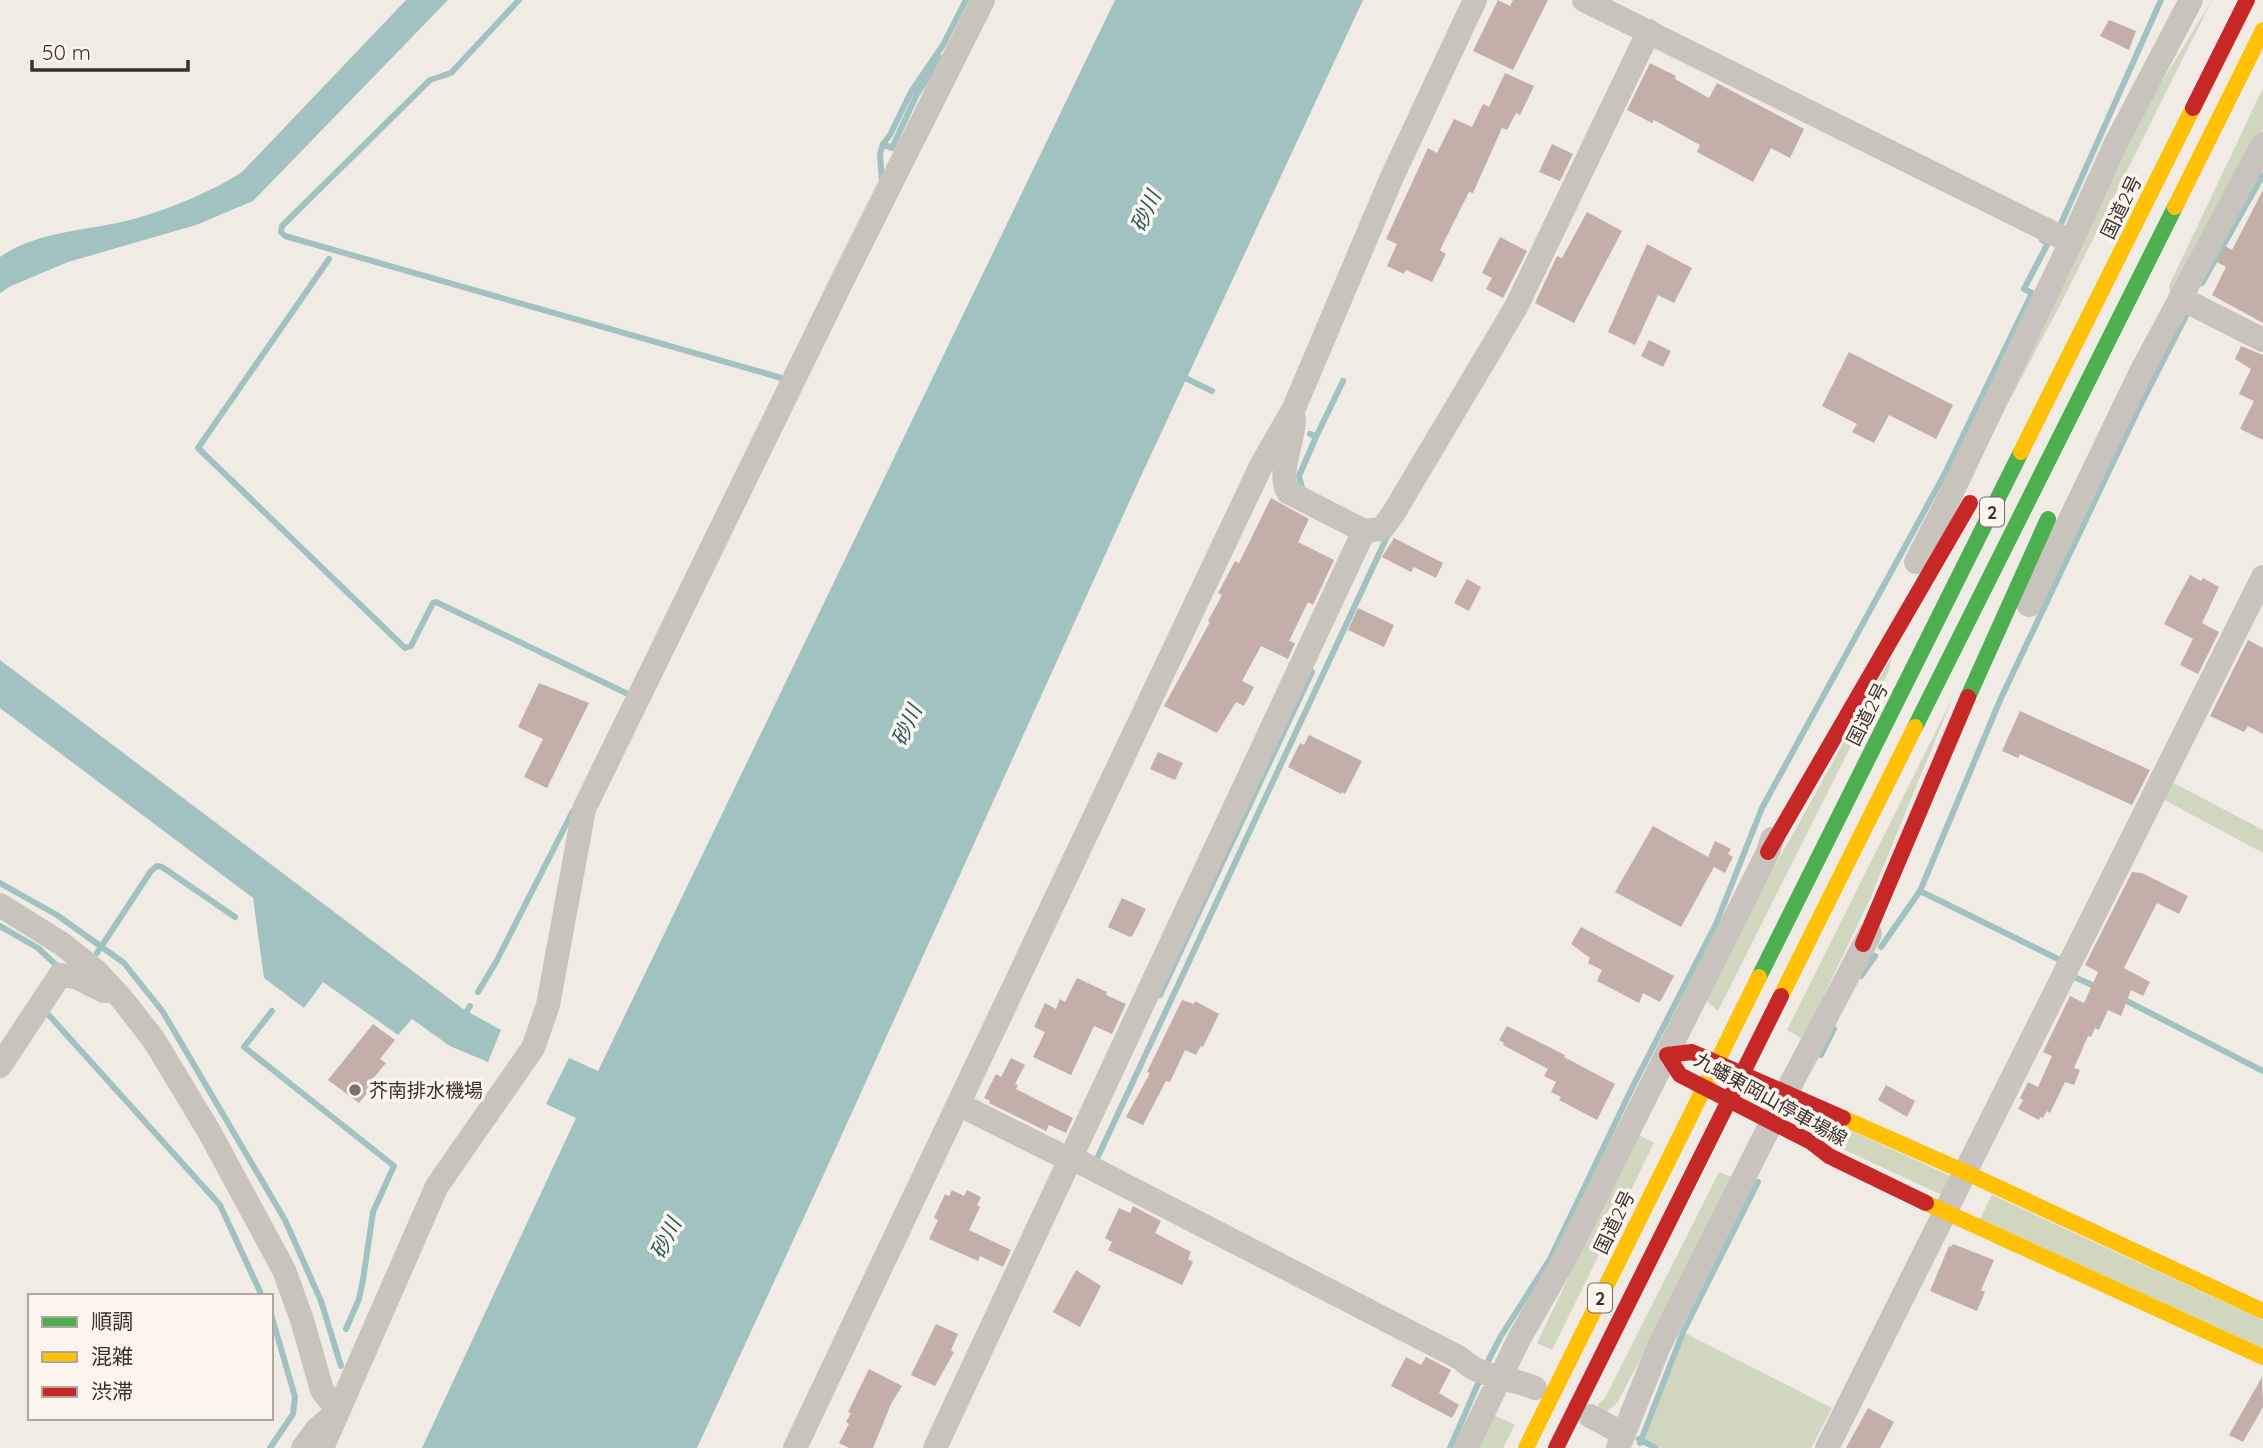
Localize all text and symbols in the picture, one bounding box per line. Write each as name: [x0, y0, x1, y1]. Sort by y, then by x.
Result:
scale bar: [32, 28, 187, 72]
text: 50 m: [42, 39, 91, 65]
street label: 国道2号: [2095, 171, 2147, 243]
water label: 砂川: [1124, 185, 1167, 236]
road number: 2: [1980, 498, 2004, 526]
street label: 国道2号: [1841, 678, 1893, 750]
water label: 砂川: [885, 699, 928, 750]
street label: 九蟠東岡山停車場線: [1690, 1047, 1852, 1151]
place label: 芥南排水機場: [369, 1078, 483, 1102]
marker: 芥南排水機場: [347, 1082, 363, 1098]
street label: 国道2号: [1588, 1186, 1640, 1258]
water label: 砂川: [644, 1212, 687, 1263]
road number: 2: [1588, 1283, 1612, 1312]
legend: [28, 1294, 273, 1420]
text: 順調: [91, 1308, 133, 1334]
text: 混雑: [91, 1343, 133, 1369]
text: 渋滞: [91, 1378, 133, 1404]

